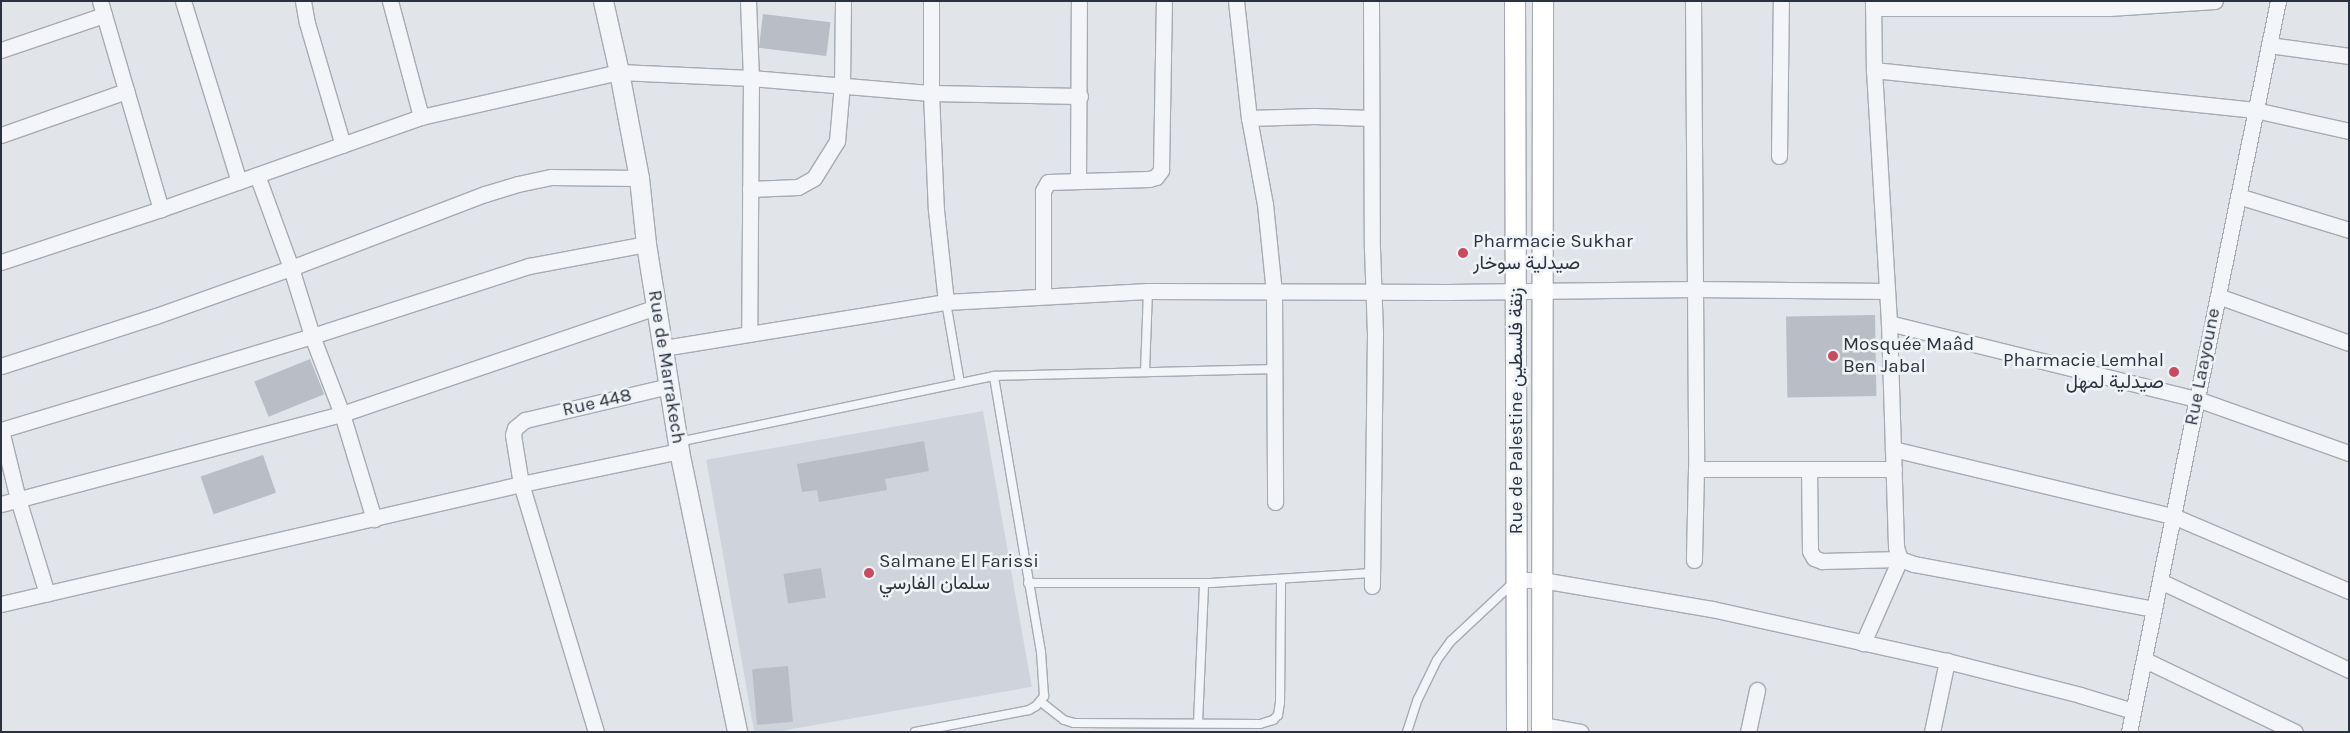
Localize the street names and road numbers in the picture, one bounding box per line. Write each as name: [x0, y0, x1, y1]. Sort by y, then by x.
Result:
street label: Rue de Marrakech: [643, 288, 689, 446]
street label: Rue de Palestine زنقة فلسطين: [1506, 288, 1528, 534]
street label: Rue Laayoune: [2180, 306, 2226, 428]
street label: Rue 448: [560, 384, 634, 422]

